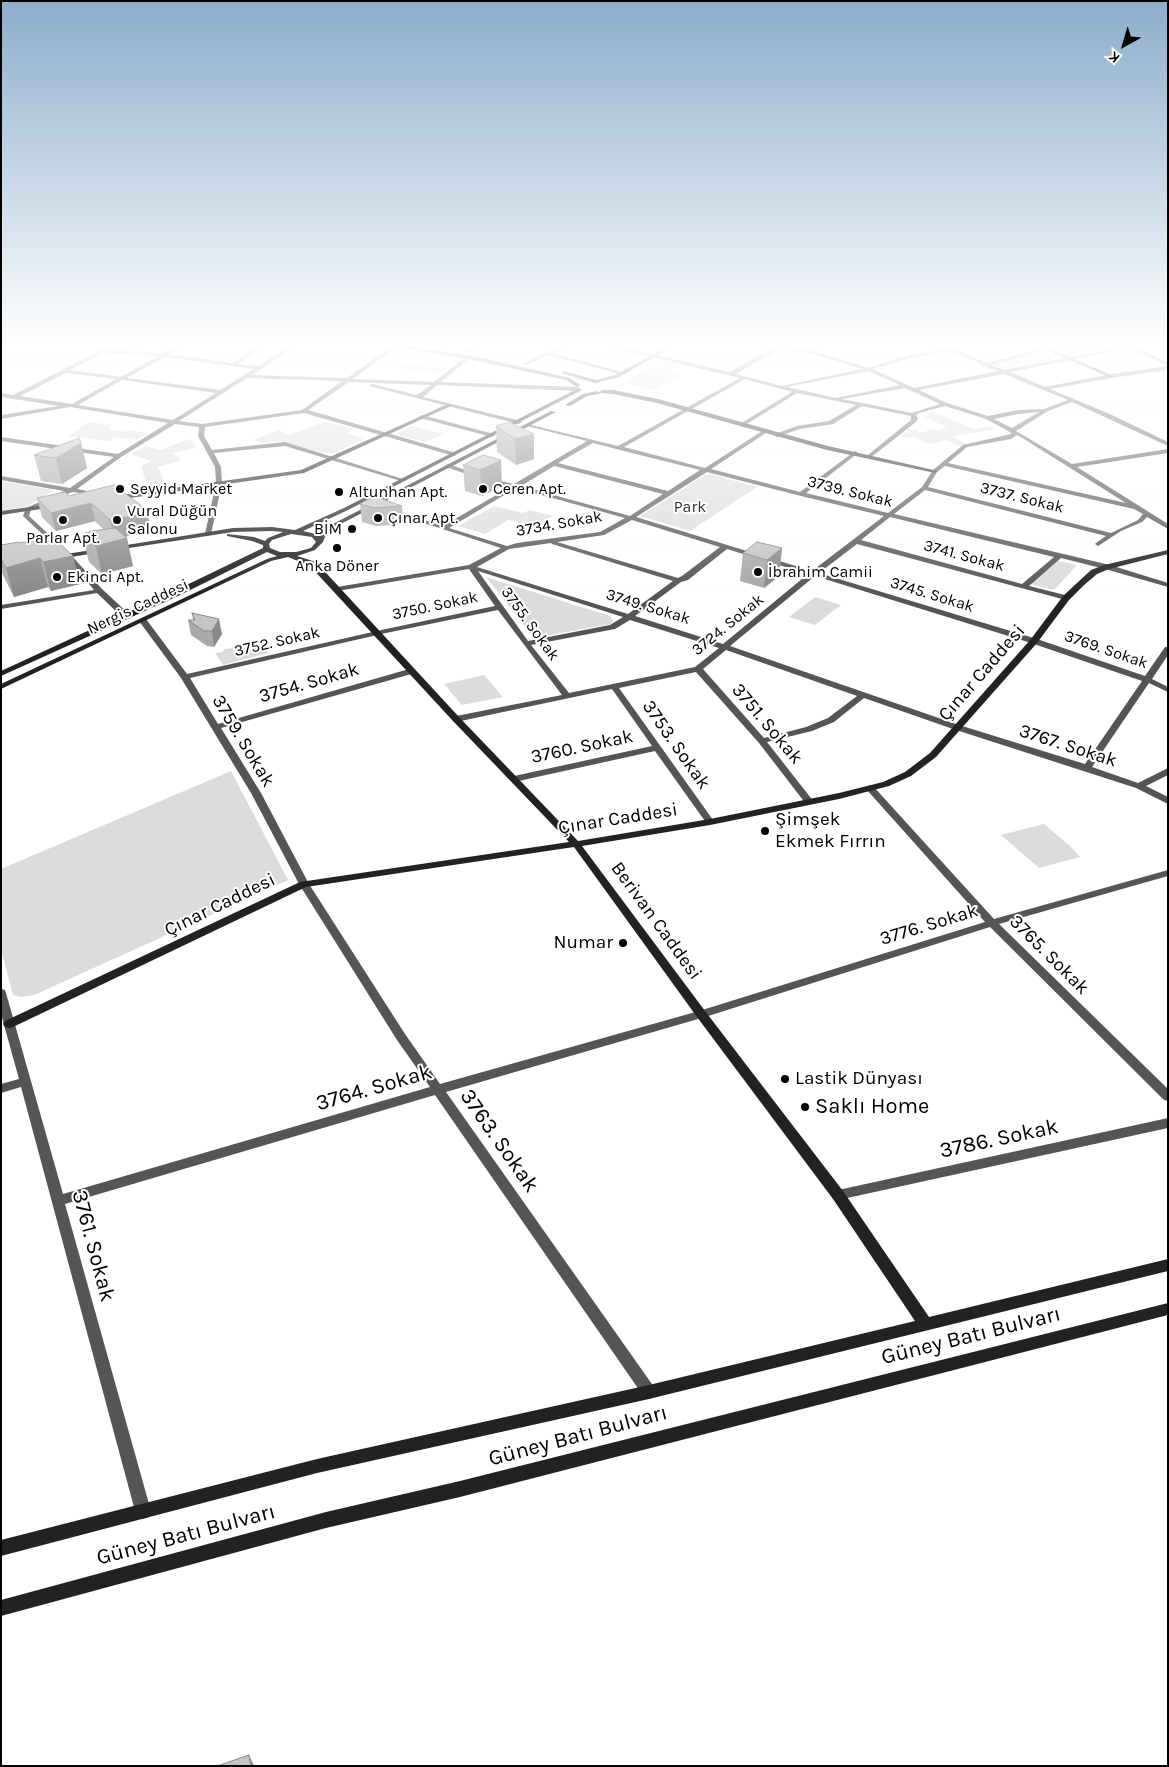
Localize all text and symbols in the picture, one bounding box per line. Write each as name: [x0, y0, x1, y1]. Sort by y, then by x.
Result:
north arrow: [1099, 20, 1149, 70]
text: K: [1105, 48, 1123, 67]
street label: 3739. Sokak: [805, 472, 895, 512]
street label: 3737. Sokak: [978, 478, 1066, 518]
place label: Seyyid Market: [130, 479, 232, 499]
place label: Ceren Apt.: [493, 479, 566, 499]
place label: Altunhan Apt.: [349, 482, 447, 502]
marker: Seyyid Market: [114, 483, 126, 495]
marker: Ceren Apt.: [477, 483, 489, 495]
marker: Altunhan Apt.: [333, 486, 345, 498]
park label: Park: [674, 497, 706, 517]
place label: Vural Düğün Salonu: [127, 501, 217, 539]
street label: 3734. Sokak: [514, 507, 604, 541]
place label: Çınar Apt.: [388, 508, 458, 528]
marker: Çınar Apt.: [372, 512, 384, 524]
marker: Parlar Apt.: [57, 514, 69, 526]
marker: Vural Düğün Salonu: [111, 514, 123, 526]
place label: BİM: [314, 519, 342, 539]
marker: BİM: [346, 523, 358, 535]
place label: Parlar Apt.: [26, 528, 100, 548]
street label: 3741. Sokak: [921, 536, 1007, 576]
marker: Anka Döner: [331, 542, 343, 554]
place label: Anka Döner: [295, 556, 379, 576]
place label: İbrahim Camii: [768, 562, 873, 582]
marker: İbrahim Camii: [752, 566, 764, 578]
place label: Ekinci Apt.: [67, 567, 144, 587]
marker: Ekinci Apt.: [51, 571, 63, 583]
street label: 3745. Sokak: [888, 573, 976, 617]
street label: Nergis Caddesi: [84, 575, 192, 639]
street label: 3755. Sokak: [497, 583, 563, 665]
street label: 3749. Sokak: [604, 585, 692, 629]
street label: 3750. Sokak: [390, 588, 480, 624]
street label: 3724. Sokak: [688, 590, 768, 660]
street label: Çınar Caddesi: [934, 620, 1030, 726]
street label: 3752. Sokak: [232, 623, 322, 661]
street label: 3769. Sokak: [1062, 627, 1150, 673]
street label: 3754. Sokak: [256, 658, 362, 708]
street label: 3751. Sokak: [727, 679, 807, 769]
street label: 3759. Sokak: [207, 691, 279, 791]
street label: 3753. Sokak: [637, 696, 715, 794]
street label: 3767. Sokak: [1016, 719, 1120, 773]
street label: 3760. Sokak: [529, 725, 635, 769]
street label: Çınar Caddesi: [557, 798, 679, 840]
place label: Şimşek Ekmek Fırrın: [775, 809, 886, 853]
marker: Şimşek Ekmek Fırrın: [759, 825, 771, 837]
street label: Berivan Caddesi: [606, 858, 706, 984]
street label: Çınar Caddesi: [161, 868, 279, 942]
street label: 3776. Sokak: [877, 899, 981, 951]
street label: 3765. Sokak: [1004, 910, 1094, 1000]
place label: Numar: [553, 932, 613, 954]
marker: Numar: [617, 937, 629, 949]
street label: 3764. Sokak: [313, 1059, 435, 1117]
place label: Lastik Dünyası: [795, 1068, 923, 1090]
marker: Lastik Dünyası: [779, 1073, 791, 1085]
street label: 3763. Sokak: [454, 1084, 544, 1198]
place label: Saklı Home: [815, 1094, 929, 1120]
marker: Saklı Home: [799, 1101, 811, 1113]
street label: 3786. Sokak: [937, 1114, 1061, 1164]
street label: 3761. Sokak: [65, 1187, 121, 1305]
street label: Güney Batı Bulvarı: [878, 1301, 1064, 1371]
street label: Güney Batı Bulvarı: [486, 1399, 670, 1473]
street label: Güney Batı Bulvarı: [94, 1498, 278, 1572]

